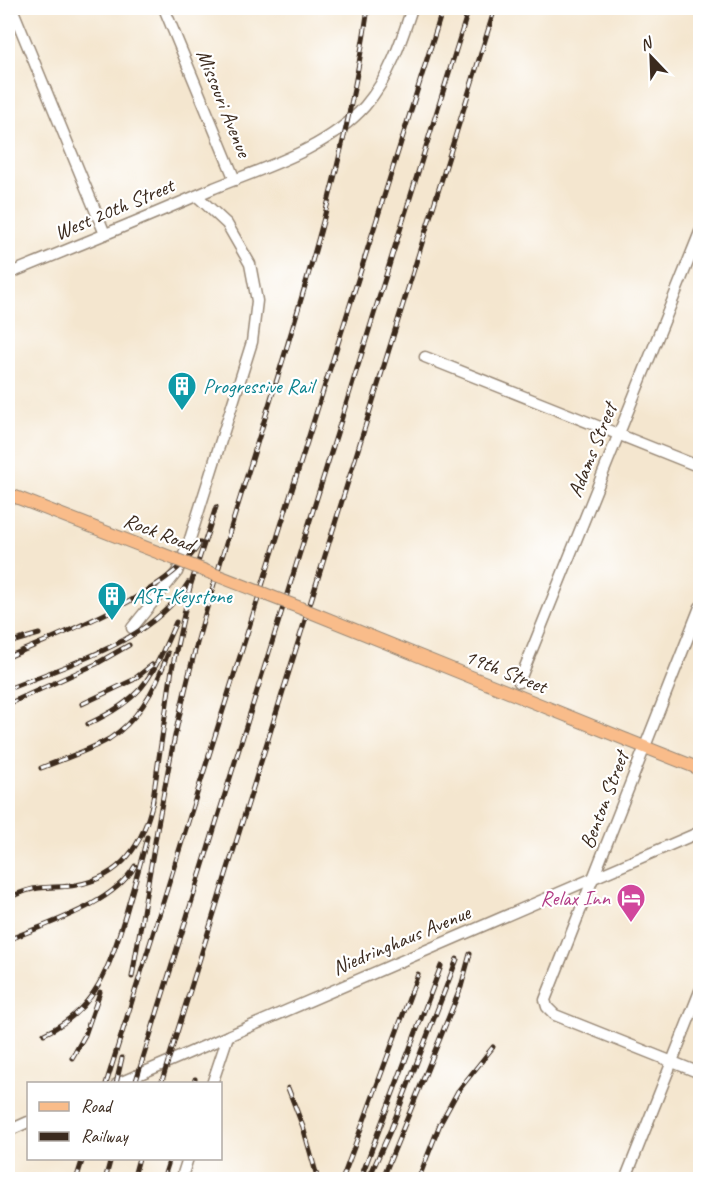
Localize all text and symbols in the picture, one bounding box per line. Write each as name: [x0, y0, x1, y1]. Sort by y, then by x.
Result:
north arrow: [621, 27, 681, 87]
text: N: [637, 32, 657, 55]
street label: Missouri Avenue: [191, 45, 258, 163]
street label: West 20th Street: [50, 171, 179, 246]
building icon: Progressive Rail: [166, 370, 198, 412]
place label: Progressive Rail: [203, 373, 317, 399]
street label: Adams Street: [561, 397, 624, 501]
street label: Rock Road: [120, 507, 200, 558]
building icon: ASF-Keystone: [96, 580, 128, 622]
place label: ASF-Keystone: [133, 583, 233, 609]
street label: 19th Street: [461, 643, 553, 700]
street label: Benton Street: [574, 745, 635, 852]
hotel icon: Relax Inn: [615, 882, 647, 924]
place label: Relax Inn: [540, 885, 611, 911]
street label: Niedringhaus Avenue: [328, 899, 475, 981]
legend: [27, 1082, 222, 1160]
text: Road: [81, 1095, 114, 1117]
text: Railway: [81, 1125, 129, 1147]

